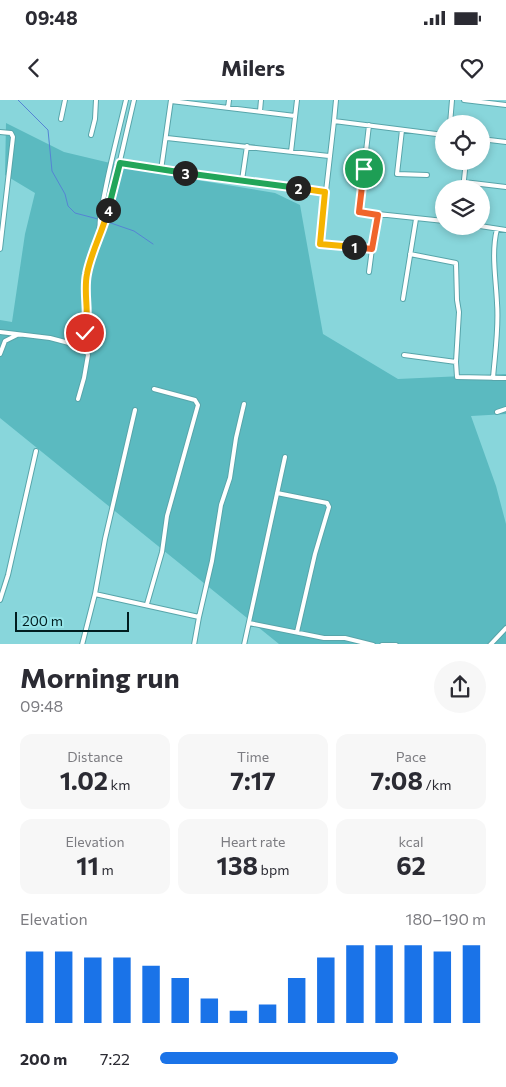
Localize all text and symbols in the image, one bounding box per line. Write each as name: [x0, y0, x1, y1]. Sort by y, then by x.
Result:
text: 09:48: [25, 6, 78, 29]
icon: back: [20, 54, 48, 82]
text: Milers: [221, 54, 285, 81]
icon: heart: [458, 54, 486, 82]
map controls: [435, 115, 490, 235]
button: locate: [435, 115, 490, 170]
pin: [343, 148, 385, 190]
icon: arrive: [350, 155, 378, 183]
pin: 3: [172, 160, 198, 186]
text: 3: [181, 165, 190, 182]
pin: 2: [286, 176, 310, 200]
text: 2: [295, 180, 302, 197]
button: layers: [435, 180, 490, 235]
pin: 4: [96, 198, 120, 222]
text: 4: [104, 202, 113, 219]
pin: 1: [342, 234, 366, 260]
text: 1: [351, 239, 358, 256]
pin: [64, 312, 106, 354]
icon: check: [71, 319, 99, 347]
scale bar: [15, 610, 129, 633]
text: 200 m: [22, 612, 63, 629]
text: Morning run: [20, 660, 180, 694]
button: share: [434, 661, 486, 713]
text: 09:48: [20, 696, 63, 715]
text: Distance: [67, 748, 123, 765]
text: Time: [237, 748, 269, 765]
text: Pace: [396, 748, 426, 765]
text: 1.02: [60, 765, 108, 795]
text: 7:17: [230, 765, 276, 795]
text: 7:08: [370, 765, 423, 795]
text: km: [108, 776, 130, 793]
text: /km: [423, 776, 452, 793]
text: Elevation: [65, 833, 125, 850]
text: Heart rate: [220, 833, 286, 850]
text: kcal: [398, 833, 424, 850]
text: 11: [76, 850, 99, 880]
text: 138: [217, 850, 258, 880]
text: 62: [396, 850, 426, 880]
text: m: [99, 861, 114, 878]
text: bpm: [258, 861, 289, 878]
text: Elevation: [20, 909, 88, 928]
text: 180–190 m: [406, 909, 486, 928]
text: 200 m: [20, 1049, 67, 1068]
text: 7:22: [100, 1049, 130, 1068]

